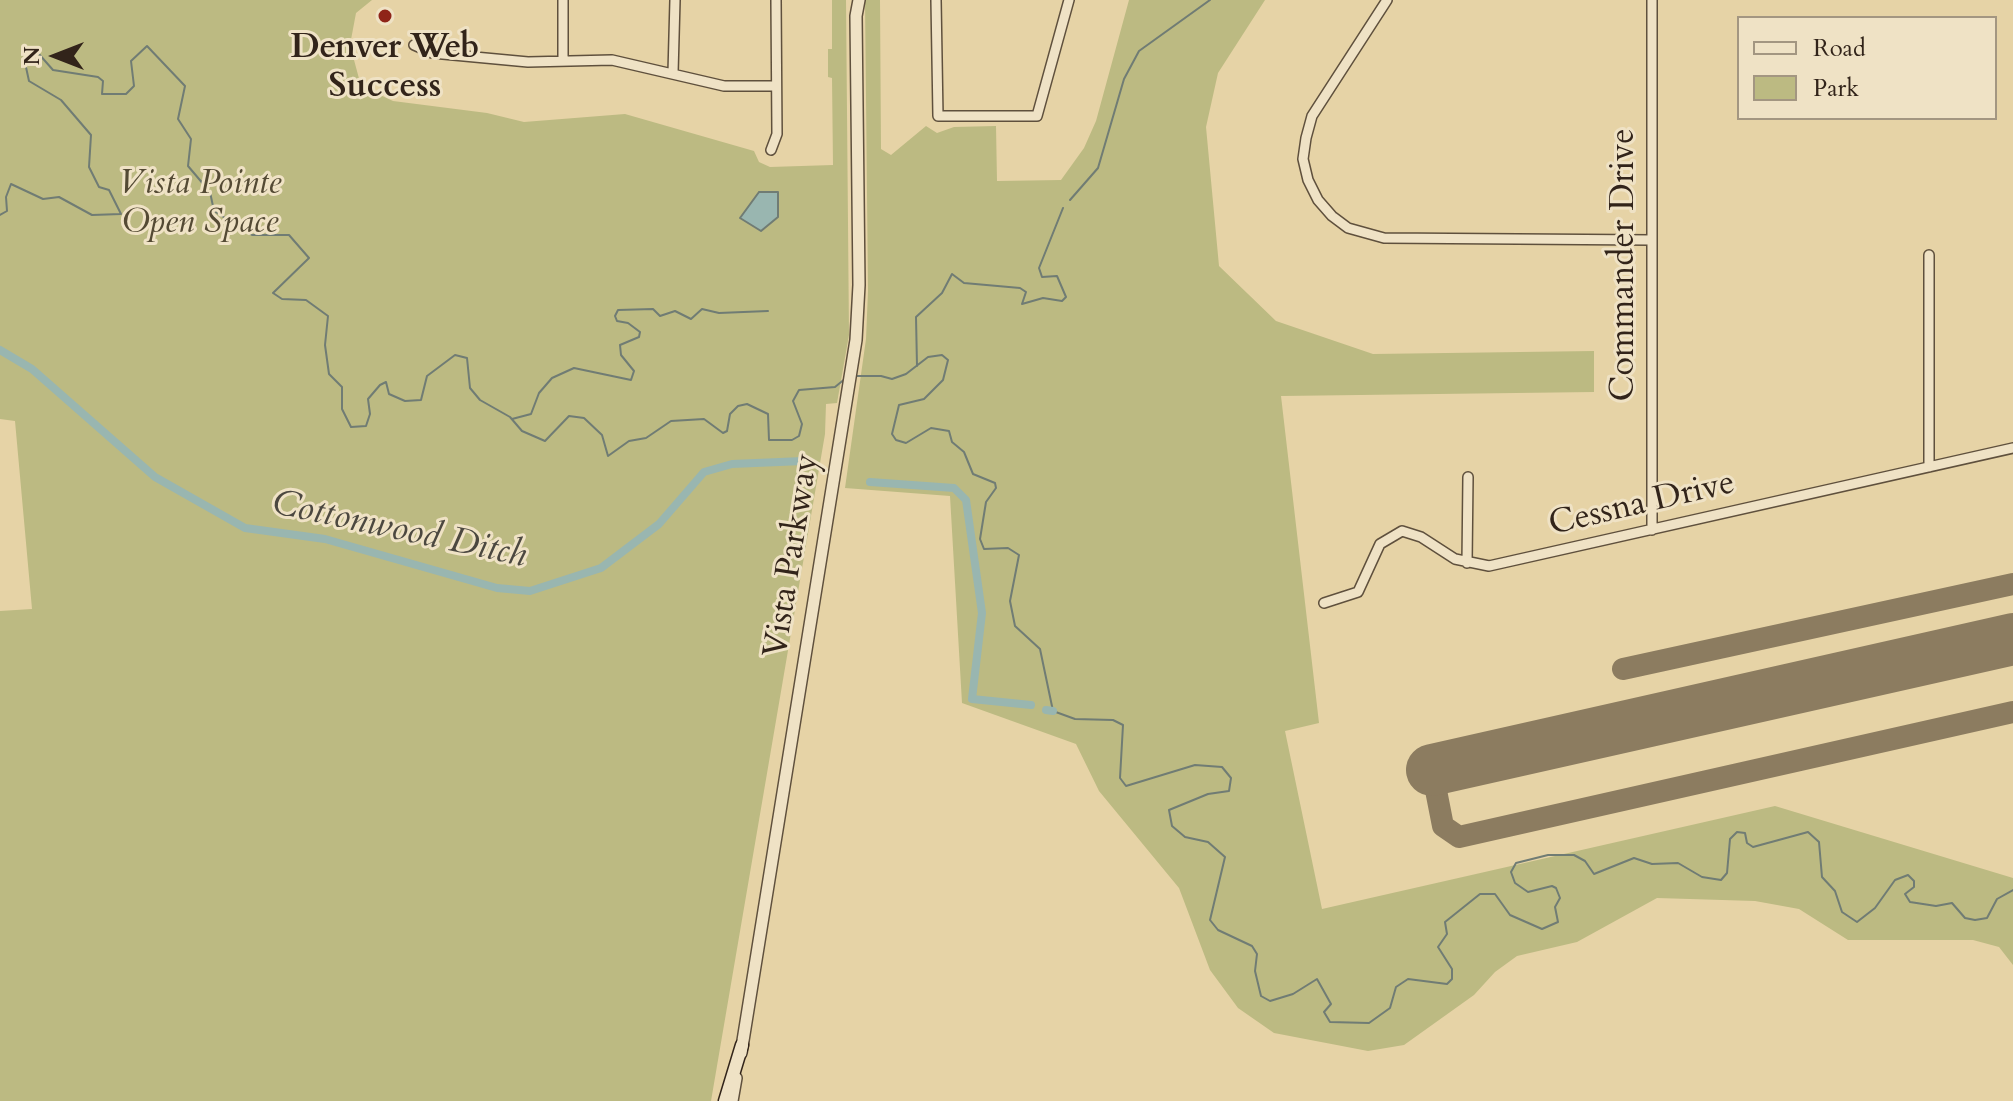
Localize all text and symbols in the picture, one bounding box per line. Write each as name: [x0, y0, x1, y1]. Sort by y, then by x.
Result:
marker: Denver Web Success: [376, 7, 394, 25]
north arrow: [16, 16, 96, 96]
legend: [1737, 16, 1997, 120]
place label: Denver Web Success: [290, 29, 480, 108]
text: Road: [1813, 32, 1866, 65]
text: N: [17, 46, 47, 66]
text: Park: [1813, 72, 1859, 105]
street label: Commander Drive: [1605, 128, 1645, 402]
park label: Vista Pointe Open Space: [119, 165, 281, 244]
street label: Vista Parkway: [757, 451, 829, 661]
street label: Cessna Drive: [1545, 464, 1739, 546]
water label: Cottonwood Ditch: [268, 483, 530, 579]

